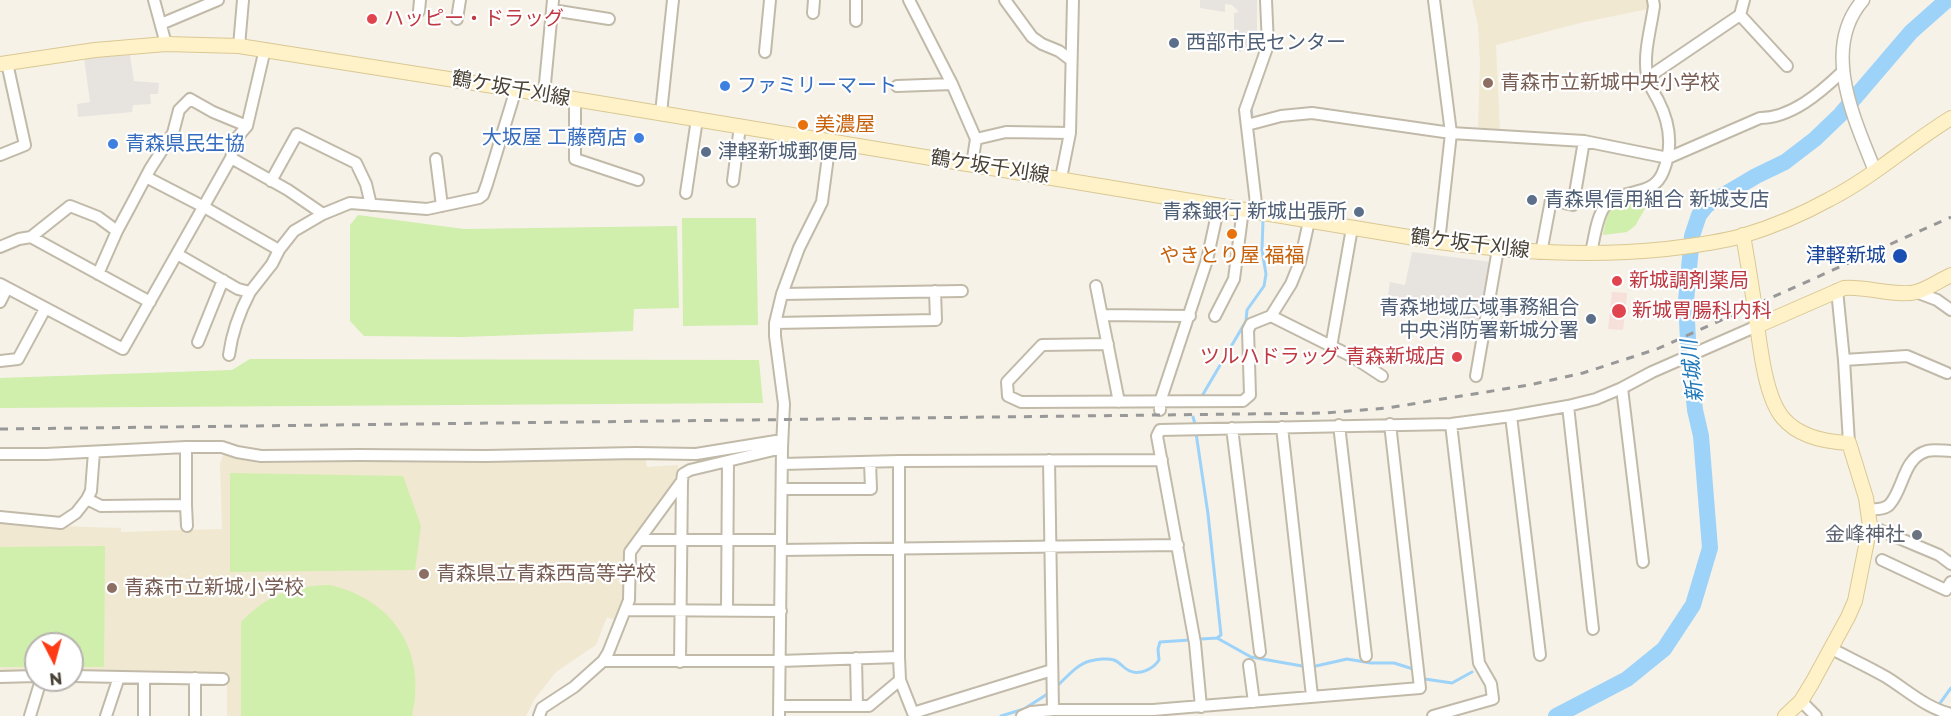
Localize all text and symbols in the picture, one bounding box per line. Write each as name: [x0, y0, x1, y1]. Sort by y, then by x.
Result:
place label: ハッピー・ドラッグ: [384, 7, 564, 31]
marker: ハッピー・ドラッグ: [365, 12, 379, 26]
place label: 西部市民センター: [1186, 31, 1346, 55]
marker: 西部市民センター: [1167, 36, 1181, 50]
street label: 鶴ケ坂千刈線: [450, 67, 572, 111]
place label: 青森市立新城中央小学校: [1500, 71, 1720, 95]
place label: ファミリーマート: [737, 74, 897, 98]
marker: 青森市立新城中央小学校: [1481, 76, 1495, 90]
marker: ファミリーマート: [718, 79, 732, 93]
place label: 美濃屋: [815, 113, 875, 137]
marker: 美濃屋: [796, 118, 810, 132]
place label: 大坂屋 工藤商店: [482, 126, 627, 150]
marker: 大坂屋 工藤商店: [632, 131, 646, 145]
place label: 青森県民生協: [125, 132, 245, 156]
marker: 青森県民生協: [106, 137, 120, 151]
place label: 津軽新城郵便局: [718, 140, 858, 164]
marker: 津軽新城郵便局: [699, 145, 713, 159]
street label: 鶴ケ坂千刈線: [929, 146, 1051, 188]
place label: 青森県信用組合 新城支店: [1544, 188, 1769, 212]
marker: 青森県信用組合 新城支店: [1525, 193, 1539, 207]
place label: 青森銀行 新城出張所: [1162, 200, 1347, 224]
marker: 青森銀行 新城出張所: [1352, 205, 1366, 219]
street label: 鶴ケ坂千刈線: [1409, 225, 1531, 263]
marker: やきとり屋 福福: [1225, 227, 1239, 241]
place label: やきとり屋 福福: [1159, 244, 1305, 268]
place label: 津軽新城: [1806, 244, 1886, 268]
marker: 津軽新城: [1891, 247, 1909, 265]
place label: 新城調剤薬局: [1629, 269, 1749, 293]
marker: 新城調剤薬局: [1610, 274, 1624, 288]
place label: 青森地域広域事務組合 中央消防署新城分署: [1379, 296, 1579, 343]
place label: 新城胃腸科内科: [1632, 299, 1772, 323]
marker: 新城胃腸科内科: [1610, 302, 1628, 320]
marker: 青森地域広域事務組合 中央消防署新城分署: [1584, 312, 1598, 326]
water label: 新城川: [1677, 338, 1709, 404]
place label: ツルハドラッグ 青森新城店: [1200, 345, 1445, 369]
marker: ツルハドラッグ 青森新城店: [1450, 350, 1464, 364]
place label: 金峰神社: [1825, 523, 1905, 547]
marker: 金峰神社: [1910, 528, 1924, 542]
place label: 青森県立青森西高等学校: [436, 562, 656, 586]
marker: 青森県立青森西高等学校: [417, 567, 431, 581]
place label: 青森市立新城小学校: [124, 576, 304, 600]
marker: 青森市立新城小学校: [105, 581, 119, 595]
north arrow: [24, 632, 84, 692]
text: N: [48, 668, 63, 689]

